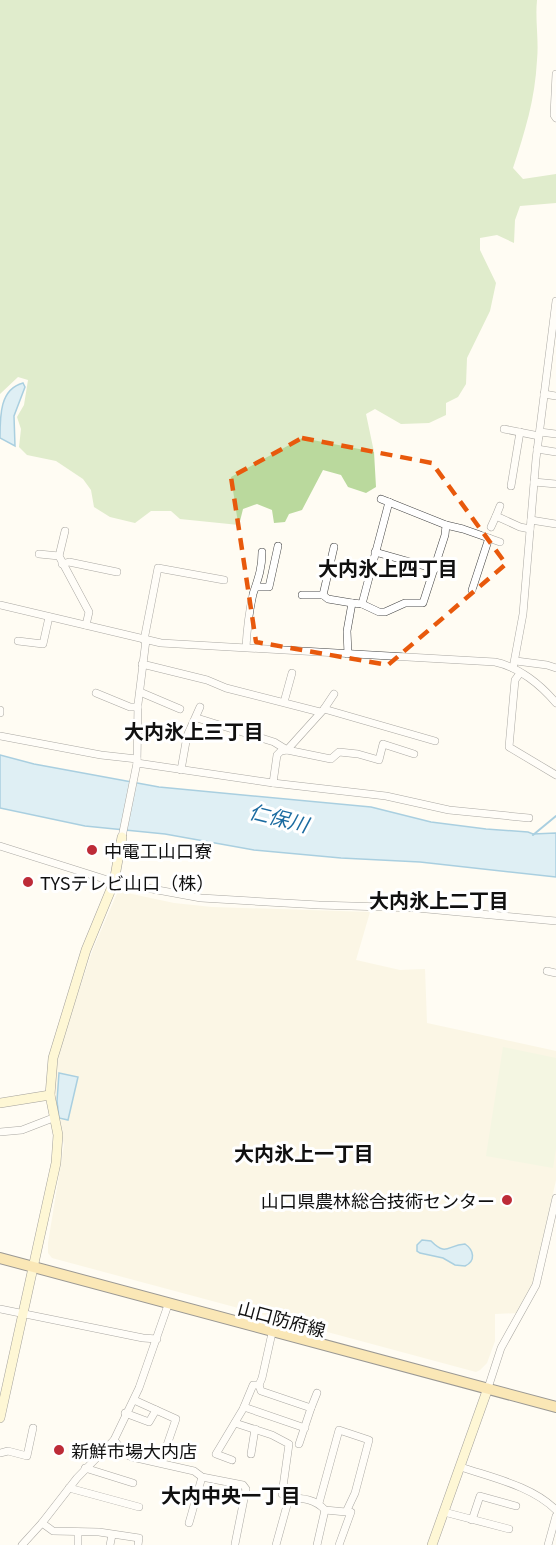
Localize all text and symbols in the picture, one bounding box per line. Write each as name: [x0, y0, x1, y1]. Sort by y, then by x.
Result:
district label: 大内氷上四丁目: [318, 553, 458, 582]
district label: 大内氷上三丁目: [124, 716, 264, 745]
water label: 仁保川: [246, 796, 314, 839]
place label: 中電工山口寮: [104, 837, 212, 863]
marker: 中電工山口寮: [85, 843, 99, 857]
place label: TYSテレビ山口（株）: [40, 869, 214, 895]
marker: TYSテレビ山口（株）: [21, 875, 35, 889]
district label: 大内氷上二丁目: [369, 885, 509, 914]
district label: 大内氷上一丁目: [234, 1138, 374, 1167]
place label: 山口県農林総合技術センター: [261, 1187, 495, 1213]
marker: 山口県農林総合技術センター: [500, 1193, 514, 1207]
street label: 山口防府線: [235, 1294, 329, 1342]
place label: 新鮮市場大内店: [71, 1437, 197, 1463]
marker: 新鮮市場大内店: [52, 1443, 66, 1457]
district label: 大内中央一丁目: [161, 1480, 301, 1509]

